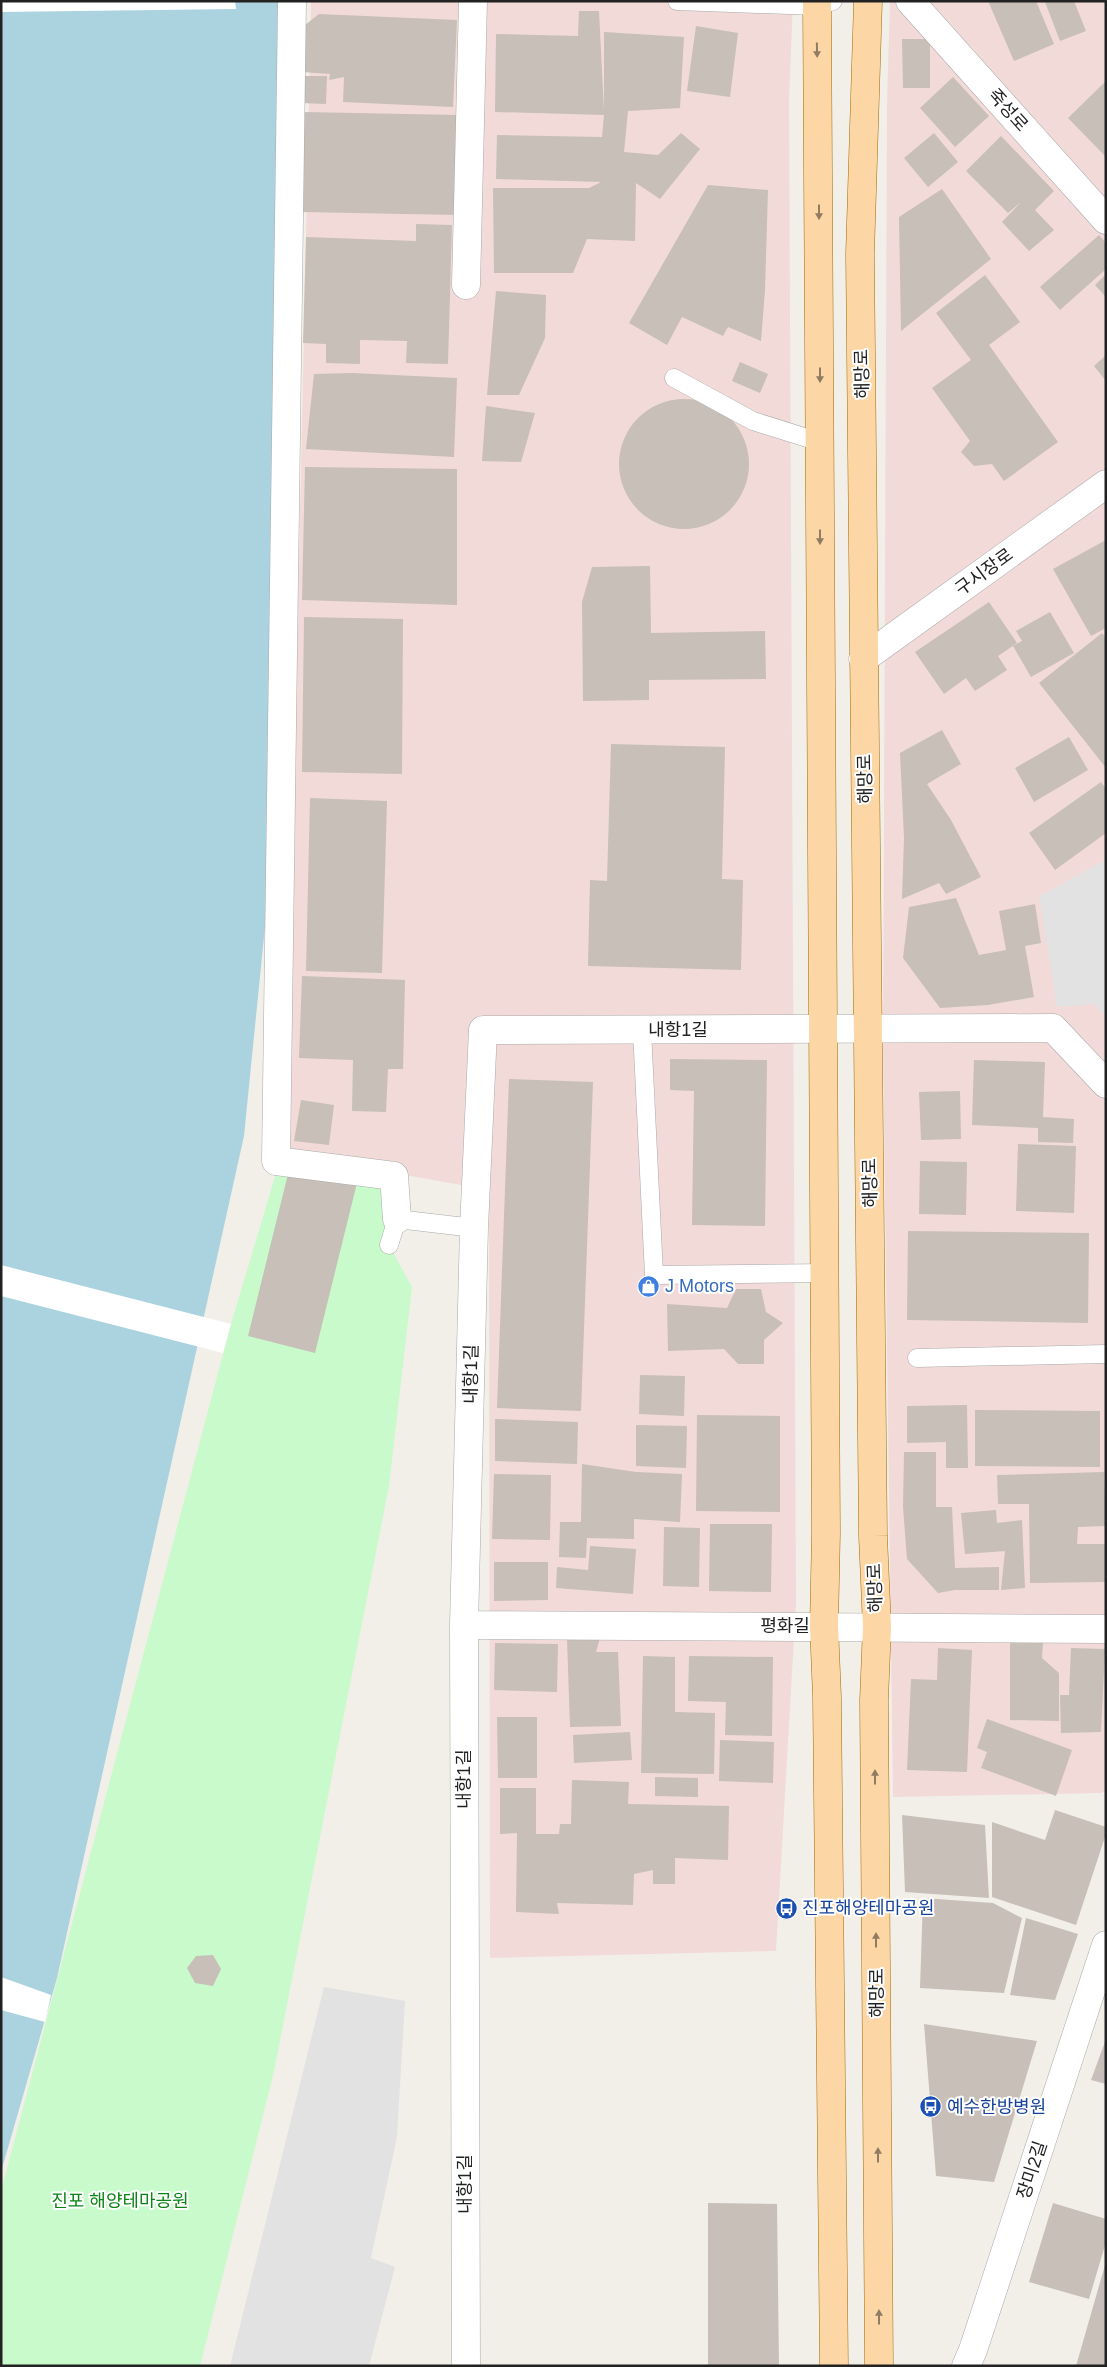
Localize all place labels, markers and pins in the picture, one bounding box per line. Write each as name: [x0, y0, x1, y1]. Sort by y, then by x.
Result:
shop icon: J Motors: [637, 1274, 661, 1298]
place label: J Motors: [665, 1276, 734, 1296]
bus stop icon: 진포해양테마공원: [774, 1896, 798, 1920]
place label: 진포해양테마공원: [802, 1898, 934, 1918]
bus stop icon: 예수한방병원: [919, 2095, 943, 2119]
place label: 예수한방병원: [947, 2097, 1046, 2117]

